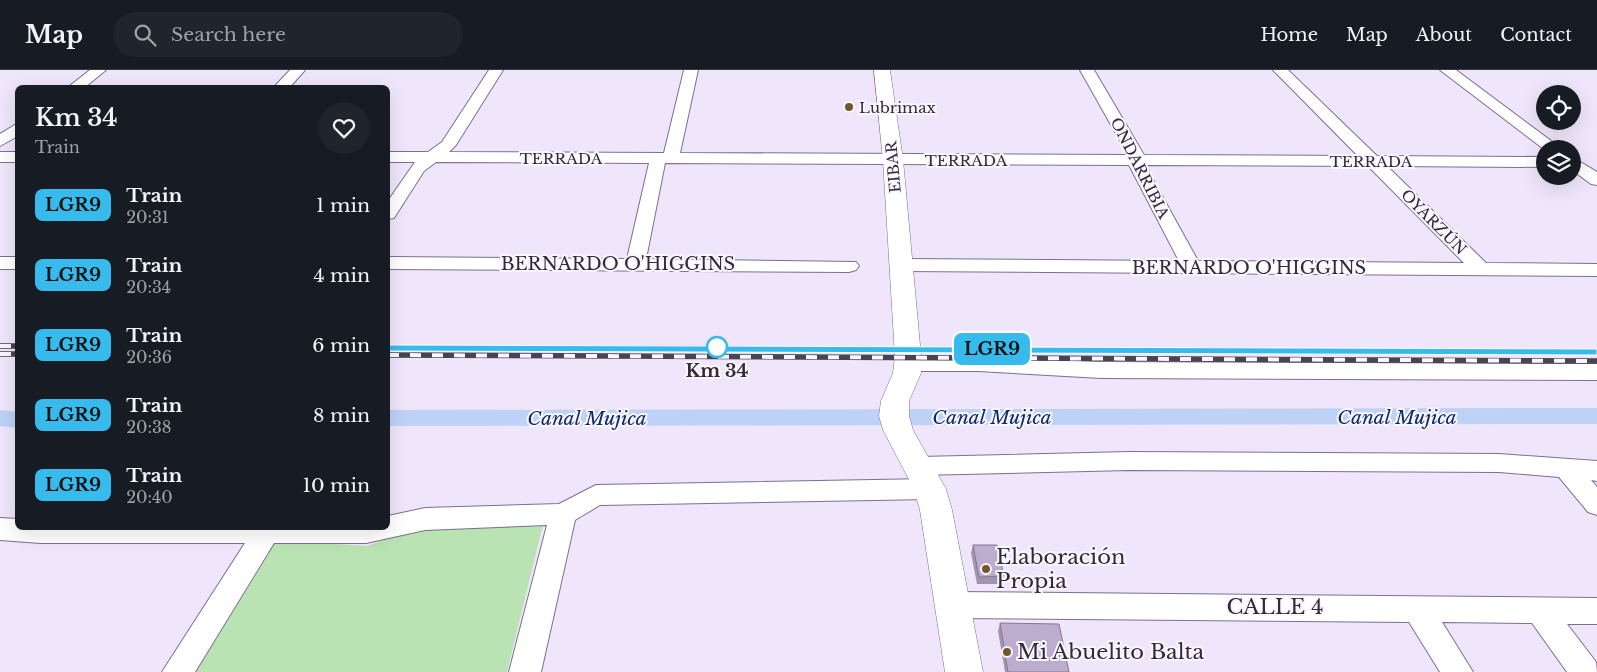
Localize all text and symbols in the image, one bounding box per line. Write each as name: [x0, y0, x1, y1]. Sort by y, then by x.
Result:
search box: [113, 12, 463, 57]
text: Map: [25, 20, 83, 49]
icon: search: [131, 21, 159, 49]
text: Search here: [171, 23, 286, 46]
text: Home: [1260, 24, 1318, 46]
text: Map: [1346, 24, 1388, 46]
text: About: [1416, 24, 1472, 46]
text: Contact: [1500, 24, 1572, 46]
map controls: [1536, 85, 1581, 185]
button: locate: [1536, 85, 1581, 130]
place label: Lubrimax: [859, 98, 936, 117]
marker: Lubrimax: [843, 101, 855, 113]
button: heart: [318, 102, 370, 154]
text: Km 34: [35, 103, 118, 132]
street label: ONDARRIBIA: [1106, 114, 1174, 222]
text: Train: [35, 137, 80, 157]
street label: EIBAR: [881, 139, 905, 194]
button: layers: [1536, 140, 1581, 185]
street label: TERRADA: [520, 149, 603, 168]
street label: TERRADA: [925, 151, 1008, 170]
street label: TERRADA: [1330, 152, 1413, 171]
text: Train: [126, 184, 182, 207]
street label: OYARZÚN: [1397, 185, 1471, 259]
text: LGR9: [45, 194, 101, 216]
text: 1 min: [316, 194, 370, 217]
text: 20:31: [126, 207, 169, 227]
street label: BERNARDO O'HIGGINS: [501, 253, 735, 275]
text: Train: [126, 254, 182, 277]
street label: BERNARDO O'HIGGINS: [1132, 257, 1366, 279]
text: LGR9: [45, 264, 101, 286]
text: 4 min: [313, 264, 370, 287]
text: 20:34: [126, 277, 171, 297]
text: Train: [126, 324, 182, 347]
line badge: LGR9: [957, 333, 1027, 365]
text: LGR9: [45, 334, 101, 356]
text: 6 min: [312, 334, 370, 357]
marker: Km 34: [706, 336, 728, 358]
text: LGR9: [964, 338, 1020, 360]
text: 20:36: [126, 347, 172, 367]
place label: Km 34: [686, 360, 748, 382]
text: Train: [126, 394, 182, 417]
text: LGR9: [45, 404, 101, 426]
text: 8 min: [313, 404, 370, 427]
water label: Canal Mujica: [932, 406, 1052, 429]
water label: Canal Mujica: [1337, 406, 1457, 429]
water label: Canal Mujica: [527, 407, 647, 430]
text: 20:38: [126, 417, 172, 437]
text: Train: [126, 464, 182, 487]
text: LGR9: [45, 474, 101, 496]
text: 10 min: [303, 474, 370, 497]
text: 20:40: [126, 487, 173, 507]
place label: Elaboración Propia: [996, 544, 1125, 594]
marker: Elaboración Propia: [980, 563, 992, 575]
street label: CALLE 4: [1226, 594, 1324, 620]
place label: Mi Abuelito Balta: [1017, 639, 1204, 665]
marker: Mi Abuelito Balta: [1001, 646, 1013, 658]

